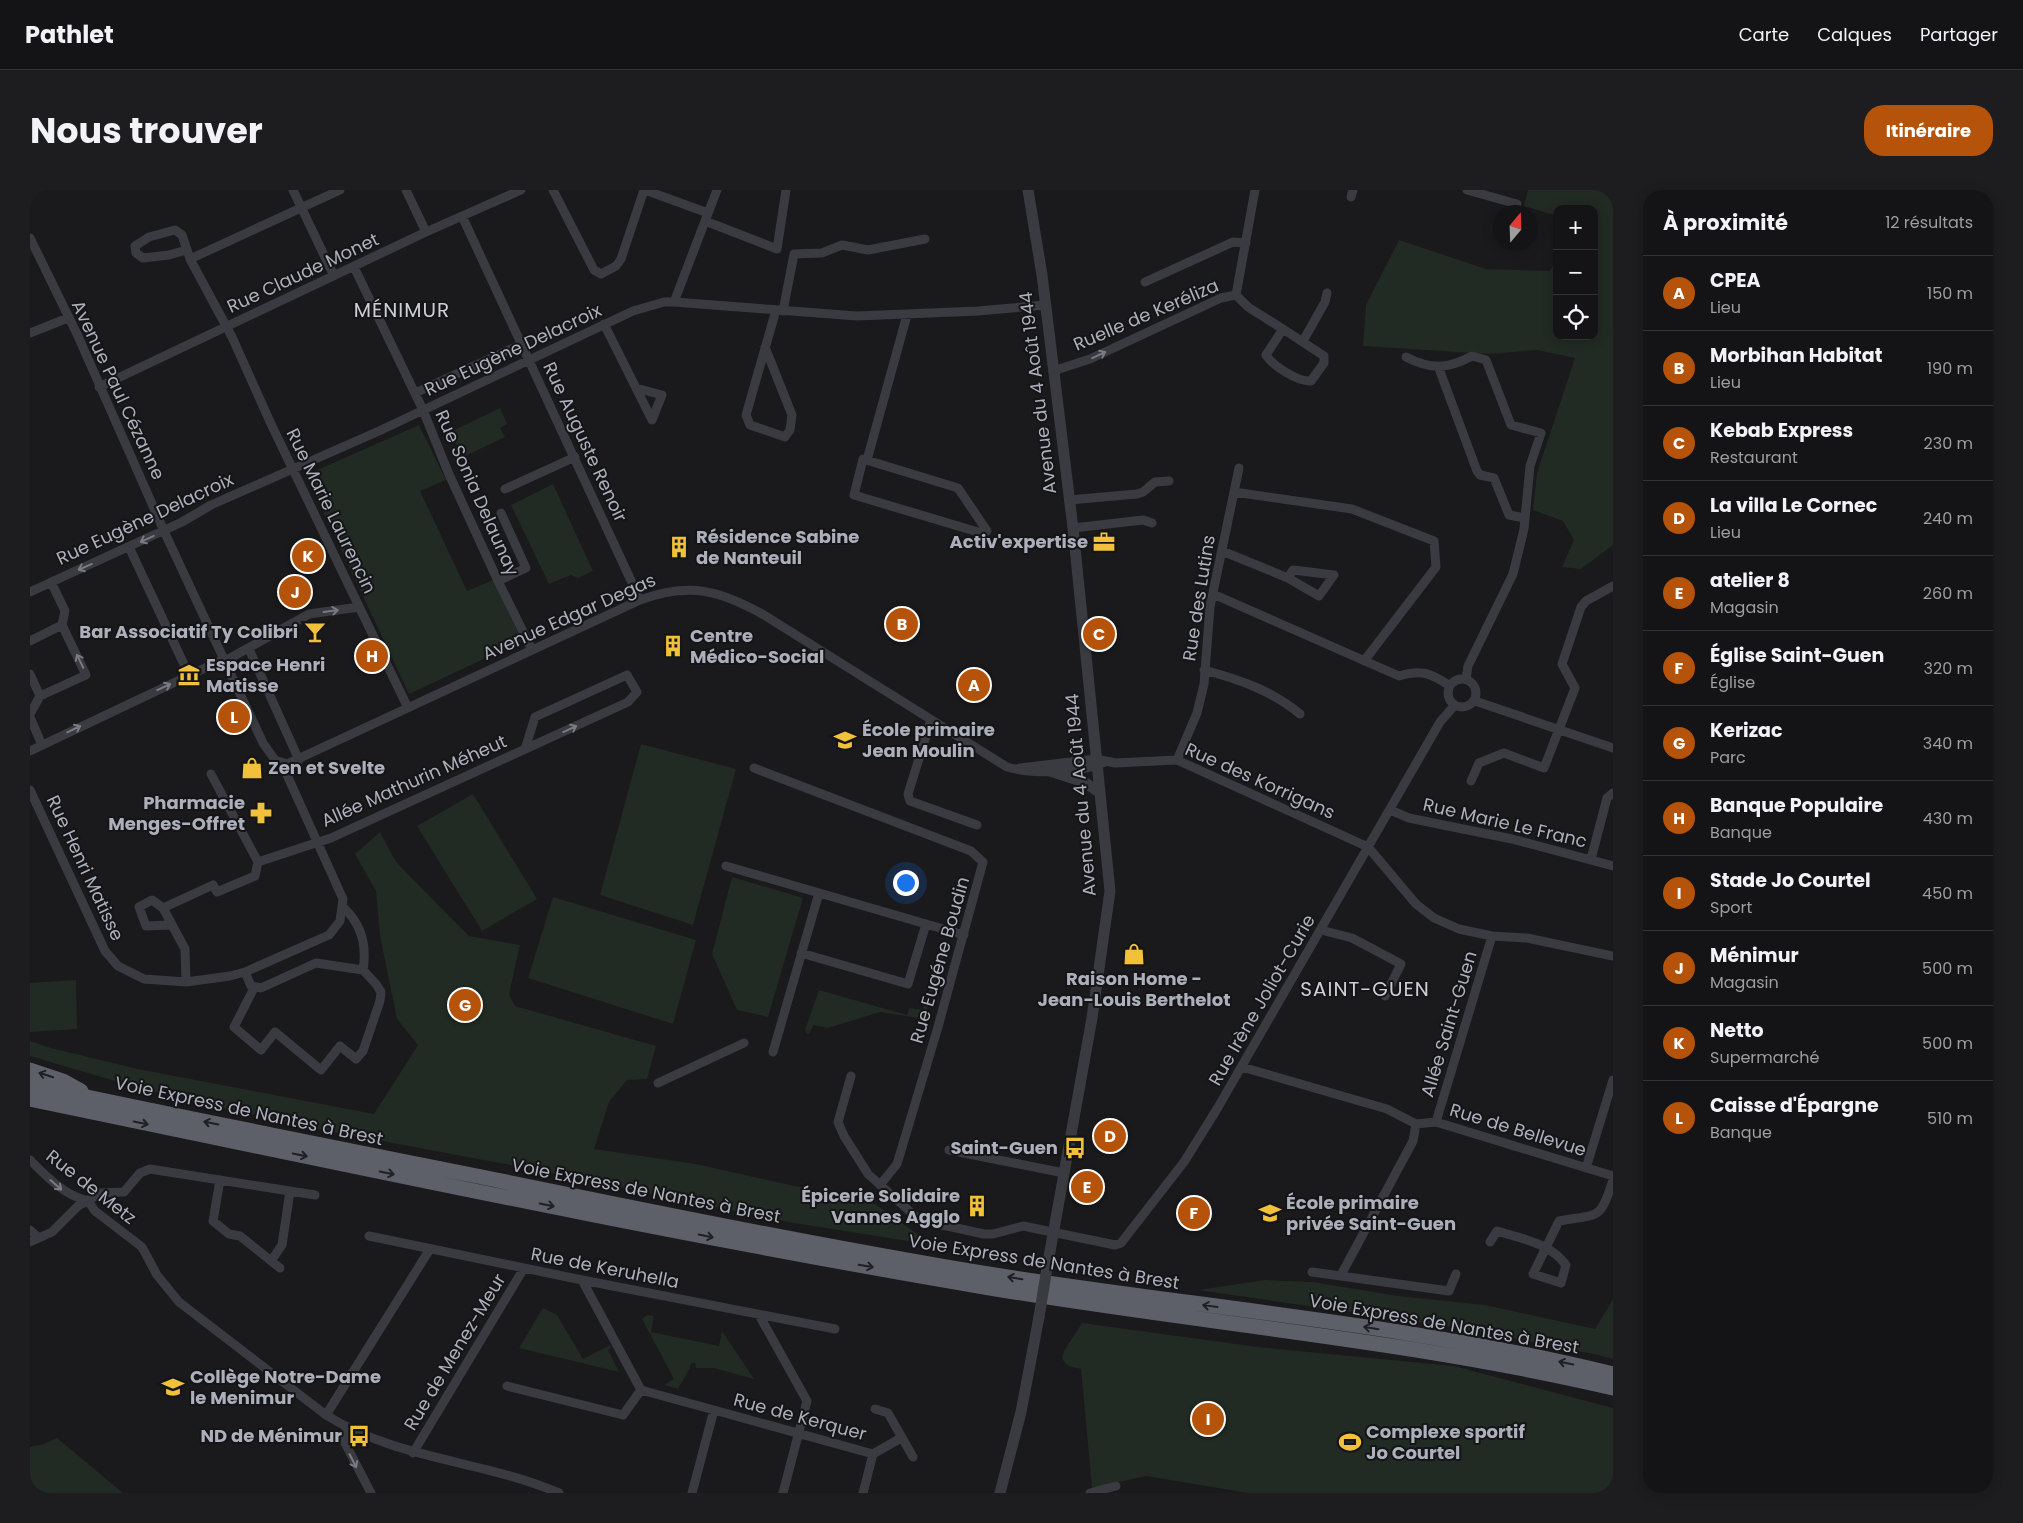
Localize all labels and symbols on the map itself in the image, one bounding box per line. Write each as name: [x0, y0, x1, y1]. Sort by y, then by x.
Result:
north arrow: [1493, 205, 1538, 250]
street label: Rue Claude Monet: [223, 226, 383, 319]
street label: Ruelle de Keréliza: [1069, 273, 1222, 356]
street label: Avenue du 4 Août 1944: [1013, 291, 1062, 495]
street label: Avenue Paul Cézanne: [66, 296, 171, 484]
district label: MÉNIMUR: [354, 296, 450, 324]
street label: Rue Eugène Delacroix: [420, 297, 606, 402]
one-way arrow: [1091, 349, 1106, 359]
street label: Rue Auguste Renoir: [537, 358, 634, 526]
street label: Rue Sonia Delaunay: [430, 406, 525, 580]
street label: Rue Marie Laurencin: [281, 424, 382, 598]
street label: Rue Eugène Delacroix: [52, 466, 238, 571]
place label: Résidence Sabine de Nanteuil: [696, 524, 859, 570]
place label: Activ'expertise: [950, 529, 1088, 554]
office icon: Activ'expertise: [1091, 529, 1117, 555]
street label: Rue des Lutins: [1176, 533, 1221, 663]
one-way arrow: [140, 534, 155, 544]
building icon: Résidence Sabine de Nanteuil: [666, 534, 692, 560]
pin: K: [292, 537, 324, 575]
one-way arrow: [78, 562, 93, 572]
street label: Avenue Edgar Degas: [478, 567, 659, 666]
pin: J: [279, 573, 311, 611]
pin: B: [886, 605, 918, 643]
one-way arrow: [323, 606, 339, 616]
pin: C: [1083, 615, 1115, 653]
place label: Bar Associatif Ty Colibri: [79, 619, 298, 644]
bar icon: Bar Associatif Ty Colibri: [302, 619, 328, 645]
place label: Centre Médico-Social: [690, 623, 824, 669]
building icon: Centre Médico-Social: [660, 633, 686, 659]
pin: H: [356, 637, 388, 675]
place label: Espace Henri Matisse: [206, 652, 325, 698]
one-way arrow: [75, 654, 84, 669]
museum icon: Espace Henri Matisse: [176, 662, 202, 688]
pin: A: [958, 666, 990, 704]
one-way arrow: [156, 681, 171, 691]
street label: Avenue du 4 Août 1944: [1059, 693, 1102, 897]
pin: L: [218, 698, 250, 736]
place label: École primaire Jean Moulin: [862, 717, 995, 763]
one-way arrow: [66, 724, 81, 734]
one-way arrow: [562, 724, 577, 733]
school or university icon: École primaire Jean Moulin: [832, 727, 858, 753]
street label: Allée Mathurin Méheut: [317, 728, 510, 833]
street label: Rue des Korrigans: [1181, 736, 1339, 825]
shop icon: Zen et Svelte: [239, 755, 265, 781]
place label: Zen et Svelte: [268, 755, 385, 780]
place label: Pharmacie Menges-Offret: [108, 790, 245, 836]
street label: Rue Henri Matisse: [41, 791, 130, 945]
street label: Rue Marie Le Franc: [1421, 792, 1590, 854]
pharmacy icon: Pharmacie Menges-Offret: [248, 800, 274, 826]
your location: [893, 870, 919, 896]
street label: Rue Eugéne Boudin: [904, 874, 975, 1046]
street label: Rue Irène Joliot-Curie: [1202, 910, 1321, 1090]
shop icon: Raison Home - Jean-Louis Berthelot: [1121, 941, 1147, 967]
street label: Allée Saint-Guen: [1414, 948, 1483, 1100]
place label: Raison Home - Jean-Louis Berthelot: [1038, 966, 1230, 1012]
district label: SAINT-GUEN: [1300, 975, 1430, 1003]
pin: G: [449, 986, 481, 1024]
one-way arrow: [39, 1070, 55, 1080]
street label: Voie Express de Nantes à Brest: [113, 1070, 386, 1151]
street label: Rue de Bellevue: [1447, 1097, 1589, 1162]
one-way arrow: [204, 1117, 220, 1127]
pin: D: [1094, 1117, 1126, 1155]
one-way arrow: [133, 1118, 149, 1128]
place label: Saint-Guen: [950, 1135, 1058, 1160]
bus stop icon: Saint-Guen: [1062, 1135, 1088, 1161]
street label: Rue de Metz: [41, 1144, 142, 1230]
one-way arrow: [292, 1151, 308, 1160]
street label: Voie Express de Nantes à Brest: [509, 1152, 783, 1229]
pin: E: [1071, 1168, 1103, 1206]
one-way arrow: [379, 1169, 395, 1178]
one-way arrow: [50, 1179, 63, 1190]
place label: Épicerie Solidaire Vannes Agglo: [801, 1183, 960, 1229]
place label: École primaire privée Saint-Guen: [1286, 1190, 1456, 1236]
building icon: Épicerie Solidaire Vannes Agglo: [964, 1193, 990, 1219]
pin: F: [1178, 1194, 1210, 1232]
one-way arrow: [538, 1200, 554, 1210]
school or university icon: École primaire privée Saint-Guen: [1257, 1200, 1283, 1226]
street label: Voie Express de Nantes à Brest: [907, 1228, 1181, 1295]
one-way arrow: [698, 1232, 714, 1241]
street label: Rue de Keruhella: [529, 1241, 681, 1294]
one-way arrow: [857, 1262, 873, 1272]
street label: Rue de Menez-Meur: [398, 1268, 512, 1435]
one-way arrow: [1007, 1272, 1023, 1282]
street label: Voie Express de Nantes à Brest: [1307, 1287, 1581, 1360]
one-way arrow: [1203, 1301, 1219, 1311]
one-way arrow: [1364, 1323, 1380, 1333]
one-way arrow: [1558, 1358, 1574, 1367]
place label: Collège Notre-Dame le Menimur: [190, 1364, 381, 1410]
school or university icon: Collège Notre-Dame le Menimur: [160, 1374, 186, 1400]
street label: Rue de Kerquer: [731, 1387, 870, 1446]
pin: I: [1192, 1400, 1224, 1438]
place label: Complexe sportif Jo Courtel: [1366, 1419, 1525, 1465]
place label: ND de Ménimur: [200, 1423, 342, 1448]
bus stop icon: ND de Ménimur: [346, 1423, 372, 1449]
sports icon: Complexe sportif Jo Courtel: [1337, 1429, 1363, 1455]
one-way arrow: [349, 1453, 359, 1468]

